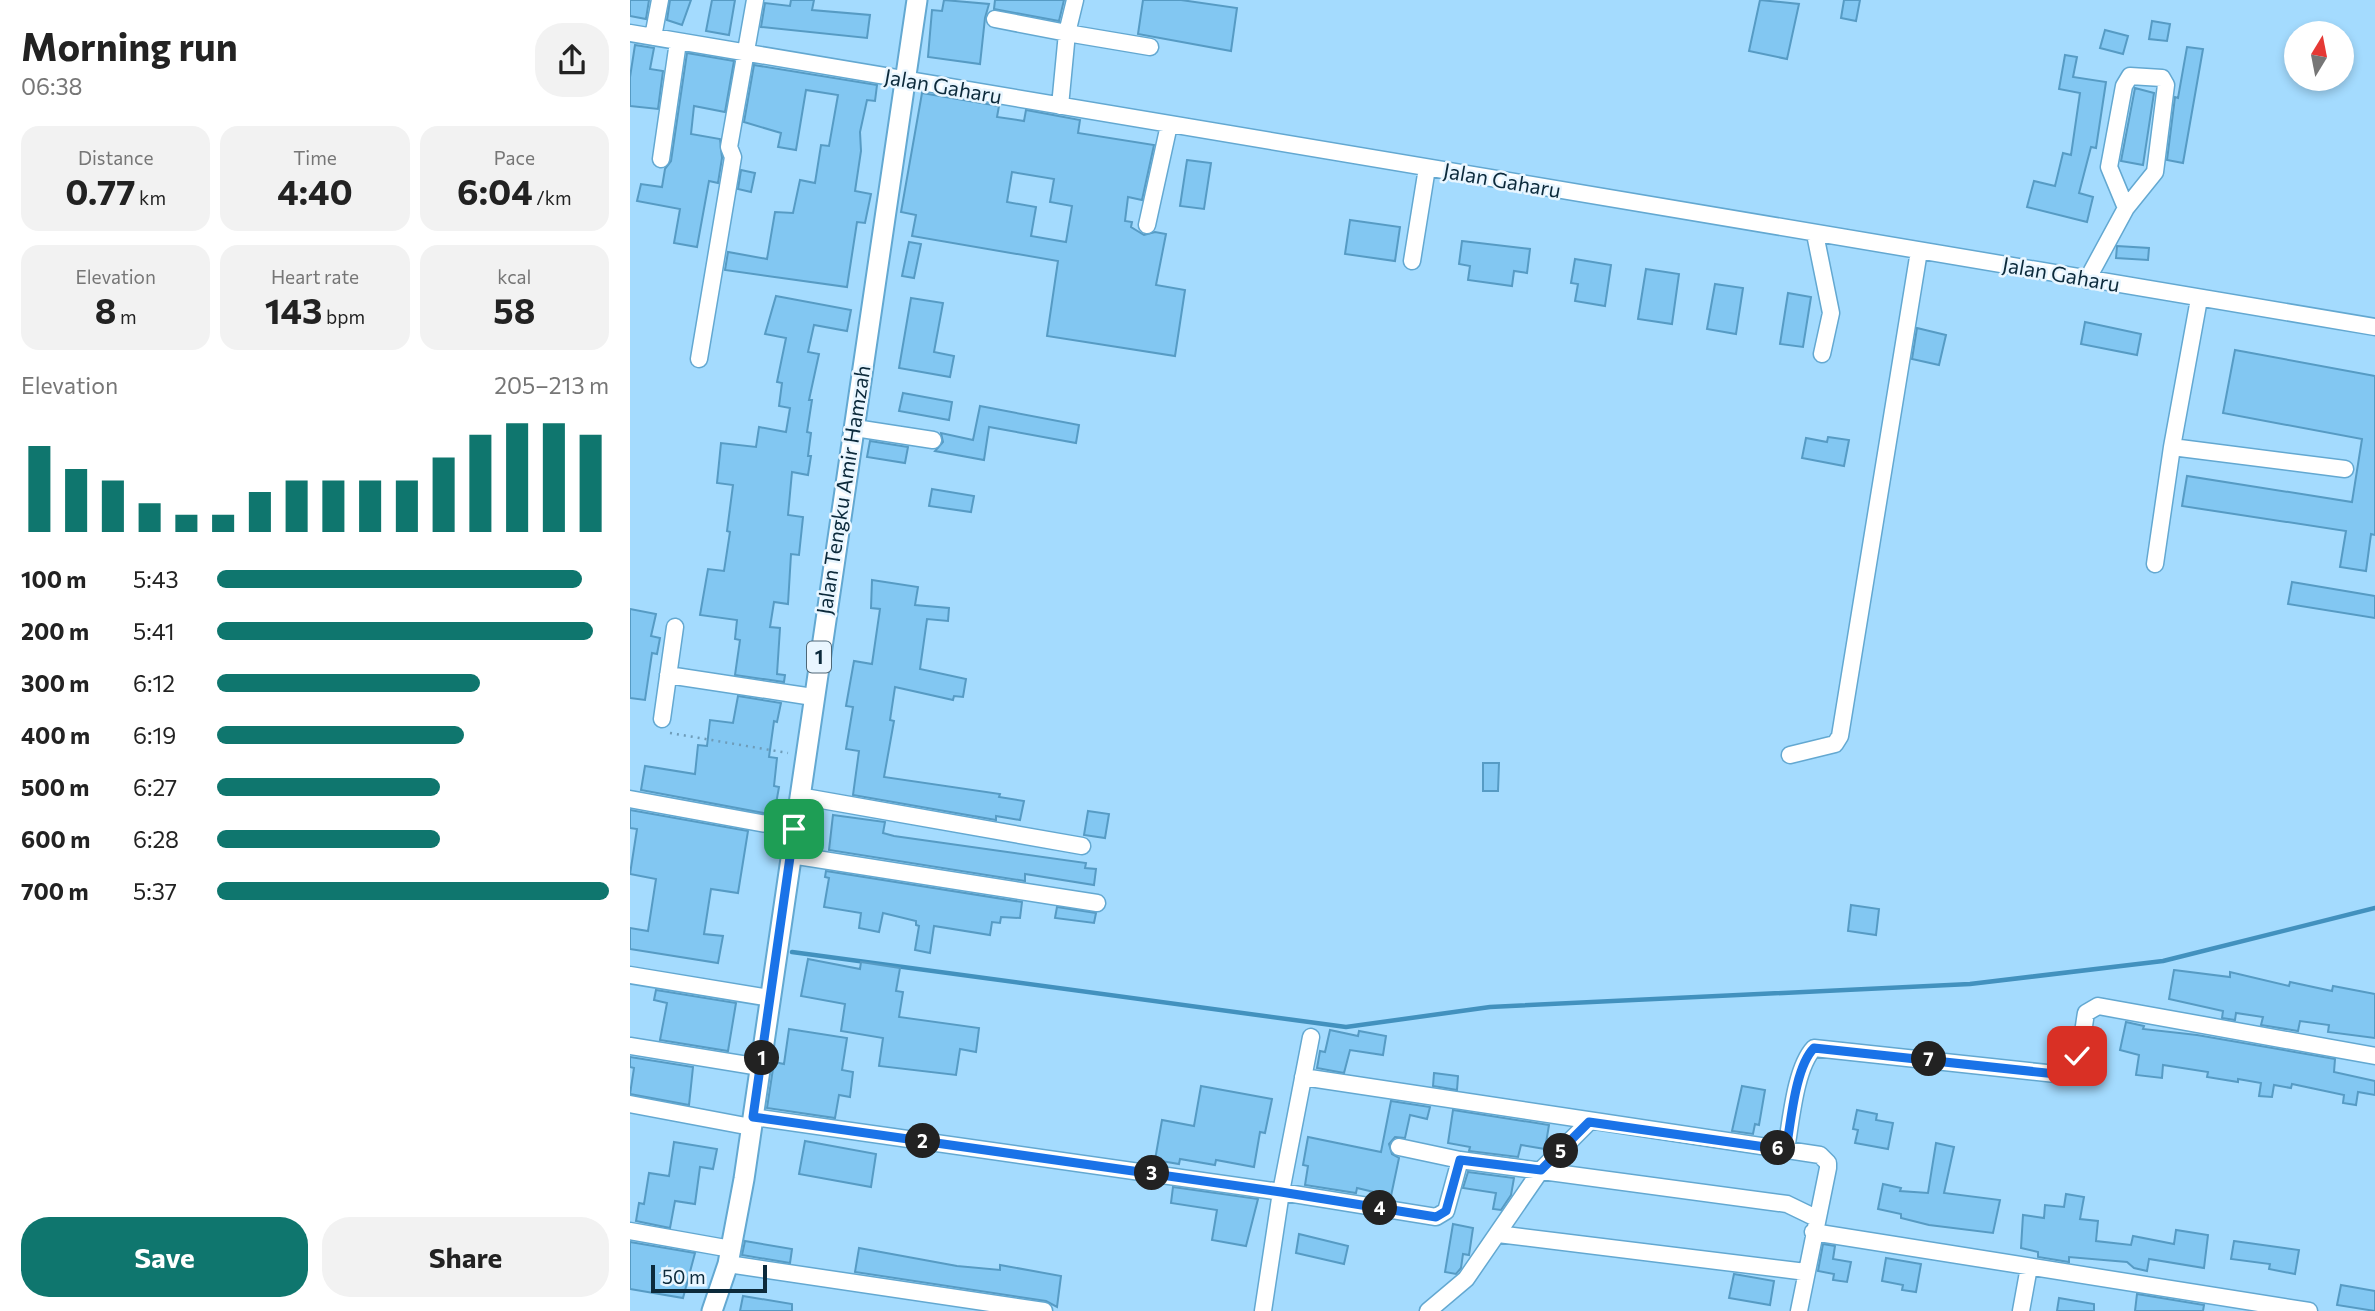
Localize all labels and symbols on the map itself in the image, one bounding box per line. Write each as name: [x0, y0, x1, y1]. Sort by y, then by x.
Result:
north arrow: [2284, 21, 2354, 91]
street label: Jalan Gaharu: [883, 63, 1004, 108]
street label: Jalan Gaharu: [1442, 157, 1563, 202]
street label: Jalan Gaharu: [2001, 251, 2122, 296]
street label: Jalan Tengku Amir Hamzah: [810, 363, 875, 616]
road number: 1: [807, 642, 831, 672]
pin: [764, 799, 824, 859]
pin: [2047, 1026, 2107, 1086]
pin: 1: [744, 1040, 780, 1076]
pin: 7: [1912, 1042, 1946, 1076]
pin: 2: [906, 1124, 940, 1158]
pin: 6: [1760, 1130, 1796, 1166]
pin: 5: [1544, 1134, 1578, 1168]
pin: 3: [1134, 1156, 1170, 1190]
pin: 4: [1362, 1190, 1398, 1226]
scale bar: [651, 1262, 766, 1294]

